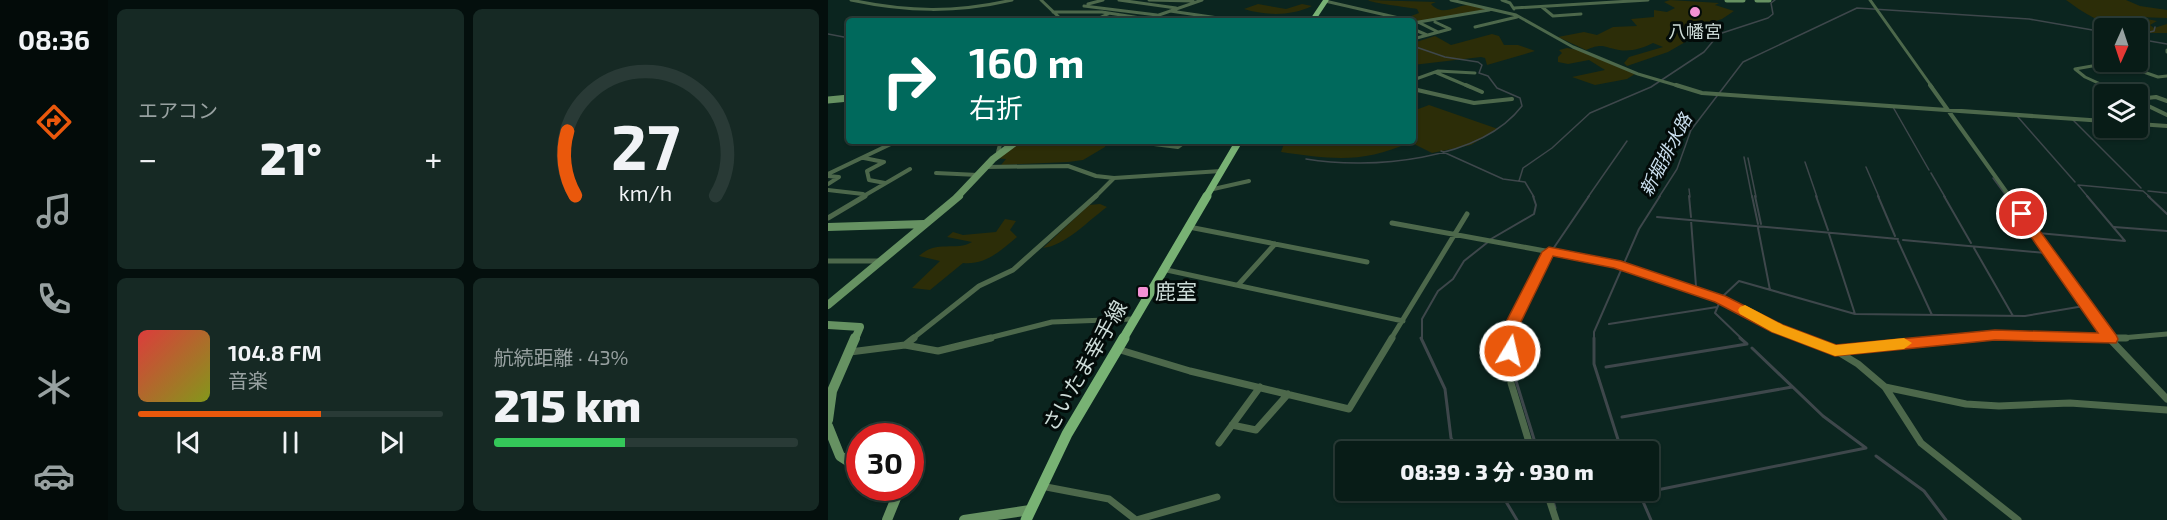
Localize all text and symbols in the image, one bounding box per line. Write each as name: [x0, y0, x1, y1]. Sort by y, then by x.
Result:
marker: 八幡宮: [1688, 5, 1702, 19]
north arrow: [2094, 18, 2148, 72]
map controls: [2094, 18, 2148, 138]
place label: 八幡宮: [1668, 20, 1722, 42]
text: 08:36: [18, 23, 90, 55]
text: 160 m: [969, 36, 1085, 86]
icon: right: [870, 42, 948, 120]
button: layers: [2094, 84, 2148, 138]
text: 右折: [969, 91, 1023, 123]
text: エアコン: [138, 98, 218, 122]
icon: directions: [33, 101, 75, 143]
text: 27: [611, 108, 680, 183]
water label: 新堀排水路: [1634, 108, 1697, 199]
text: 21°: [260, 130, 322, 184]
text: −: [138, 138, 157, 178]
text: +: [424, 138, 442, 178]
text: km/h: [619, 180, 672, 205]
pin: [1996, 188, 2047, 239]
icon: music: [33, 190, 75, 232]
icon: arrive: [2005, 197, 2038, 230]
icon: phone: [33, 278, 75, 320]
place label: 鹿室: [1155, 278, 1197, 303]
marker: 鹿室: [1136, 285, 1150, 299]
street label: さいたま幸手線: [1036, 296, 1131, 435]
position arrow: [1478, 319, 1542, 383]
text: 104.8 FM: [228, 339, 322, 365]
text: 航続距離 · 43%: [494, 345, 628, 369]
icon: climate: [33, 366, 75, 408]
text: 音楽: [228, 368, 268, 392]
text: 215 km: [494, 377, 641, 431]
speed limit sign: 30: [846, 423, 924, 501]
icon: previous: [172, 426, 205, 459]
icon: pause: [274, 426, 307, 459]
icon: next: [375, 426, 408, 459]
icon: car: [33, 455, 75, 497]
text: 08:39 · 3 分 · 930 m: [1400, 458, 1594, 484]

